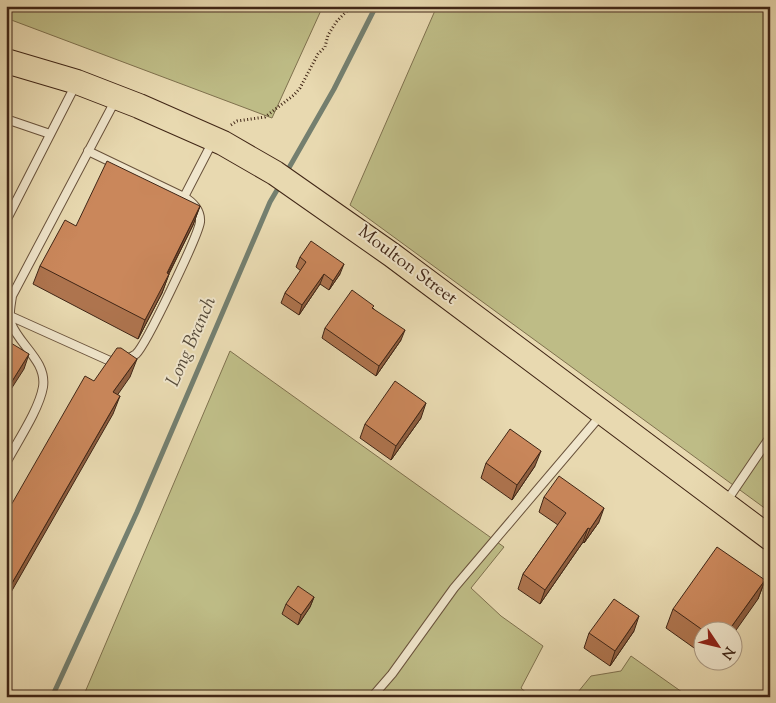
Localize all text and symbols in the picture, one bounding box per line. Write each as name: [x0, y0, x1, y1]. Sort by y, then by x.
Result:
street label: Moulton Street: [352, 220, 462, 312]
water label: Long Branch: [160, 292, 224, 391]
north arrow: [694, 620, 744, 670]
text: N: [716, 642, 738, 663]

